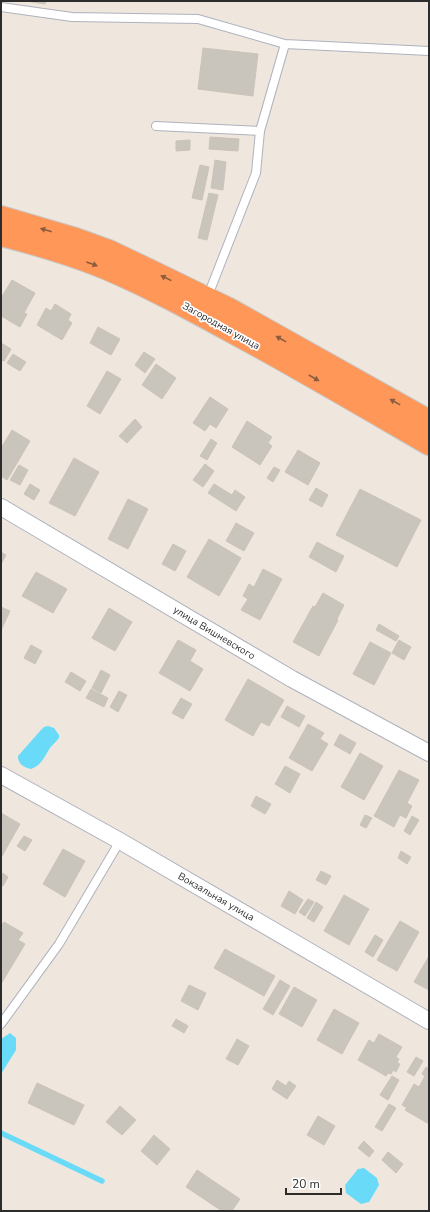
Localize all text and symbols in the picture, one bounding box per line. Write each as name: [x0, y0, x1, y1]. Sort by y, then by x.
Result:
one-way arrow: [40, 227, 52, 233]
one-way arrow: [86, 261, 98, 267]
one-way arrow: [161, 275, 172, 281]
street label: Загородная улица: [180, 299, 262, 353]
one-way arrow: [275, 335, 287, 342]
one-way arrow: [309, 375, 320, 382]
one-way arrow: [389, 398, 401, 405]
street label: улица Вишневского: [170, 603, 258, 663]
street label: Вокзальная улица: [175, 869, 257, 925]
scale bar: [286, 1170, 341, 1196]
text: 20 m: [292, 1176, 320, 1192]

